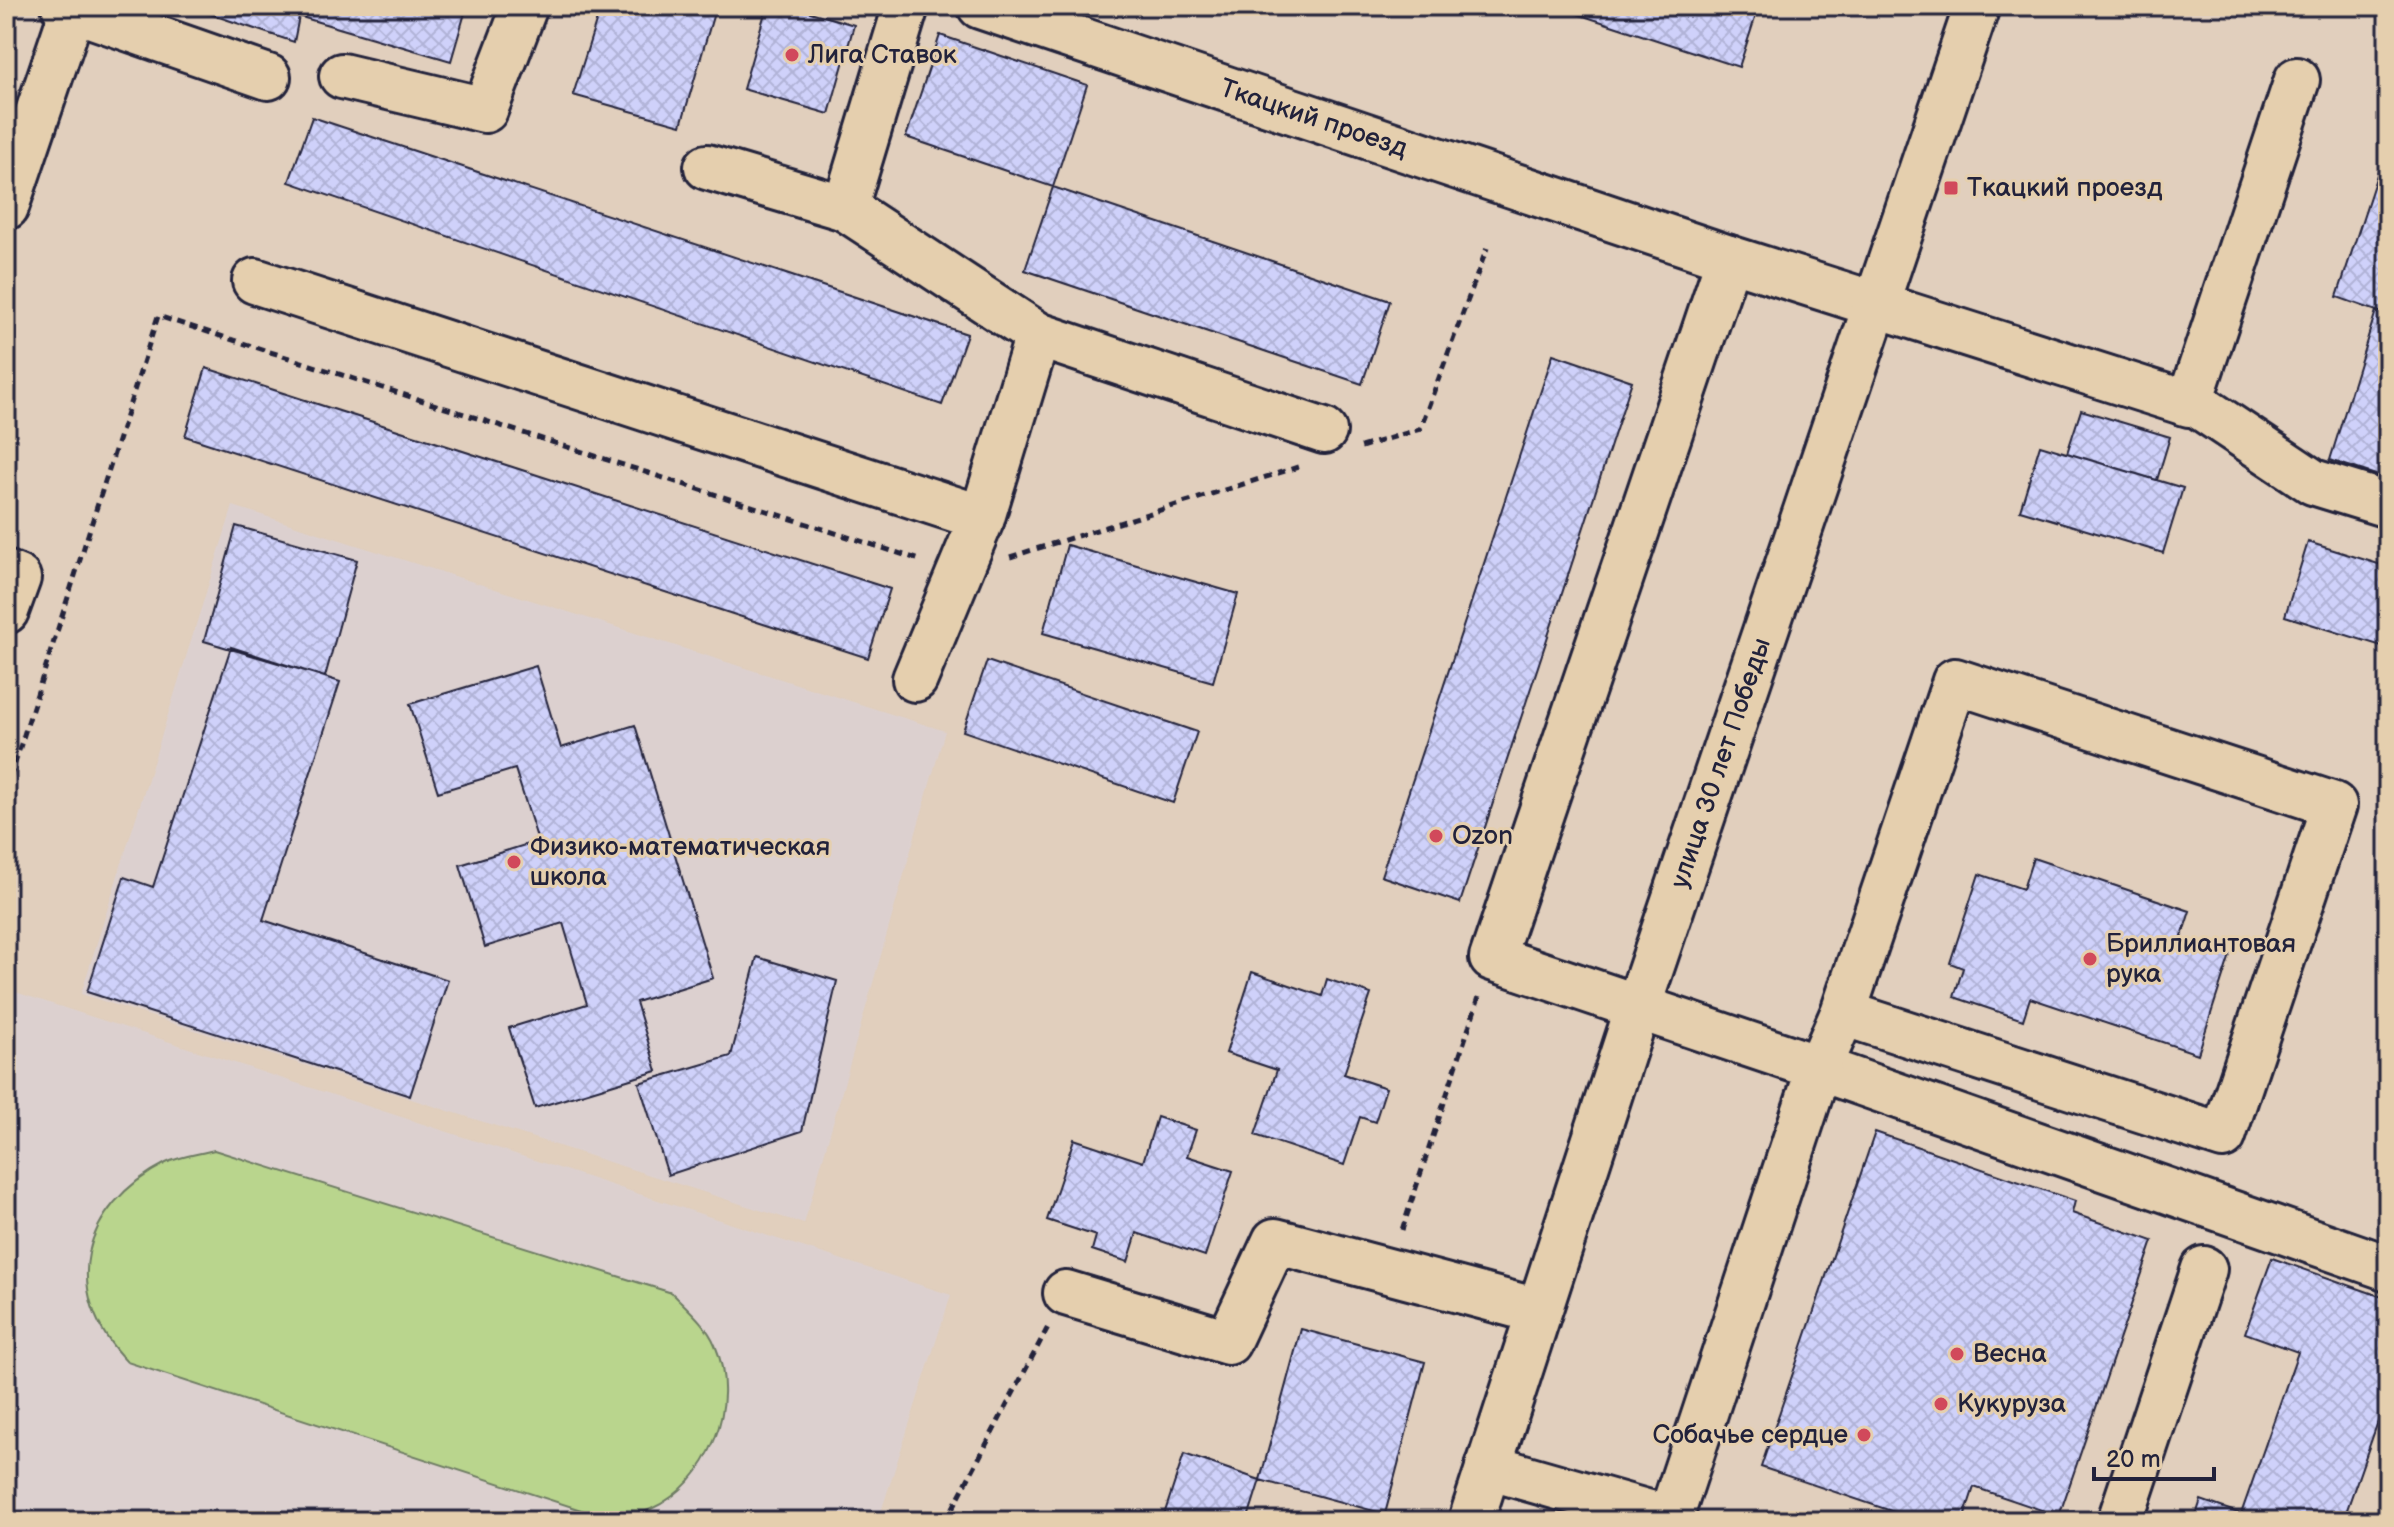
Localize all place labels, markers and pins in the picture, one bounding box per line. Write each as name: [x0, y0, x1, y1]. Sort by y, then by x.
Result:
place label: Лига Ставок: [807, 40, 957, 71]
marker: Лига Ставок: [783, 46, 801, 64]
place label: Ткацкий проезд: [1967, 173, 2163, 204]
marker: Ткацкий проезд: [1942, 179, 1960, 197]
place label: Ozon: [1452, 821, 1513, 852]
marker: Ozon: [1427, 827, 1445, 845]
place label: Физико-математическая школа: [530, 832, 830, 893]
marker: Физико-математическая школа: [505, 853, 523, 871]
place label: Бриллиантовая рука: [2106, 929, 2296, 990]
marker: Бриллиантовая рука: [2081, 950, 2099, 968]
place label: Весна: [1973, 1339, 2047, 1370]
marker: Весна: [1948, 1345, 1966, 1363]
place label: Кукуруза: [1957, 1389, 2066, 1420]
marker: Кукуруза: [1932, 1395, 1950, 1413]
place label: Собачье сердце: [1653, 1420, 1848, 1451]
marker: Собачье сердце: [1855, 1426, 1873, 1444]

